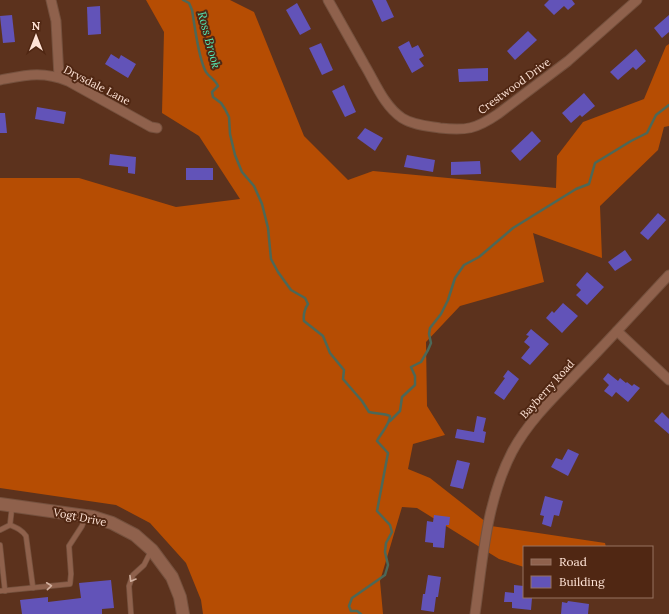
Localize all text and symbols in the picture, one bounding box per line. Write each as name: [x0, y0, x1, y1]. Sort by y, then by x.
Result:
water label: Ross Brook: [195, 10, 224, 70]
north arrow: [16, 16, 56, 56]
text: N: [32, 19, 41, 33]
street label: Crestwood Drive: [475, 55, 553, 117]
street label: Drysdale Lane: [61, 62, 133, 108]
street label: Bayberry Road: [517, 356, 577, 421]
street label: Vogt Drive: [51, 505, 108, 529]
legend: [523, 546, 653, 598]
text: Road: [559, 554, 587, 569]
text: Building: [559, 574, 605, 589]
one-way arrow: [130, 575, 137, 582]
one-way arrow: [46, 582, 52, 591]

